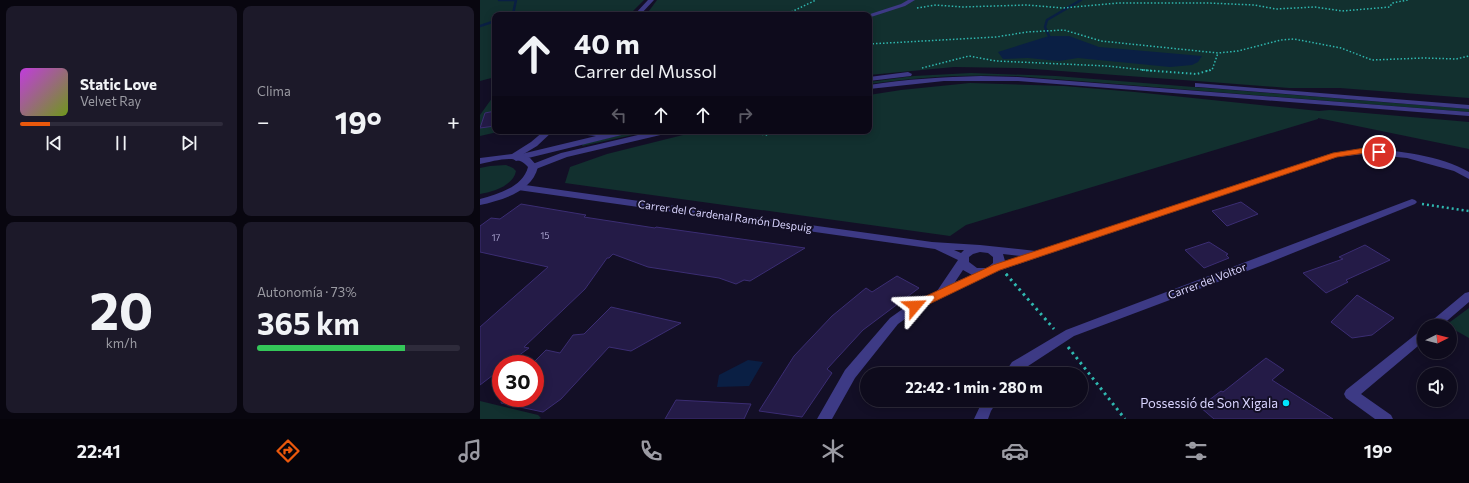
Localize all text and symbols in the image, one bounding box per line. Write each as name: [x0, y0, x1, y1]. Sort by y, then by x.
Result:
text: 40 m: [574, 26, 640, 60]
icon: ahead: [508, 28, 560, 80]
text: Carrer del Mussol: [574, 60, 717, 82]
text: Static Love: [80, 75, 157, 93]
text: Clima: [257, 83, 291, 99]
text: Velvet Ray: [80, 93, 141, 109]
text: 19°: [335, 103, 382, 140]
icon: left: [608, 104, 630, 126]
icon: ahead: [650, 104, 672, 126]
icon: ahead: [692, 104, 714, 126]
icon: right: [734, 104, 756, 126]
text: −: [257, 108, 270, 135]
text: +: [447, 108, 460, 135]
icon: previous: [43, 132, 65, 154]
icon: pause: [110, 132, 132, 154]
icon: next: [178, 132, 200, 154]
pin: [1362, 135, 1396, 169]
icon: arrive: [1368, 141, 1390, 163]
street label: Carrer del Cardenal Ramón Despuig: [637, 197, 813, 234]
house number: 15: [540, 230, 550, 241]
house number: 17: [492, 232, 501, 243]
street label: Carrer del Voltor: [1166, 259, 1248, 301]
text: 20: [90, 277, 153, 341]
text: Autonomía · 73%: [257, 284, 357, 300]
position arrow: [894, 285, 936, 327]
text: 365 km: [257, 304, 360, 341]
north arrow: [1417, 319, 1457, 359]
map controls: [1417, 319, 1457, 407]
text: km/h: [106, 335, 137, 351]
speed limit sign: 30: [492, 355, 544, 407]
button: sound: [1417, 367, 1457, 407]
text: 22:42 · 1 min · 280 m: [905, 378, 1043, 396]
place label: Possessió de Son Xigala: [1140, 395, 1278, 411]
marker: Possessió de Son Xigala: [1281, 398, 1291, 408]
icon: directions: [274, 437, 302, 465]
icon: music: [456, 437, 484, 465]
icon: phone: [637, 437, 665, 465]
icon: climate: [819, 437, 847, 465]
icon: car: [1001, 437, 1029, 465]
icon: filters: [1182, 437, 1210, 465]
text: 22:41: [77, 440, 121, 462]
text: 19°: [1364, 440, 1392, 462]

